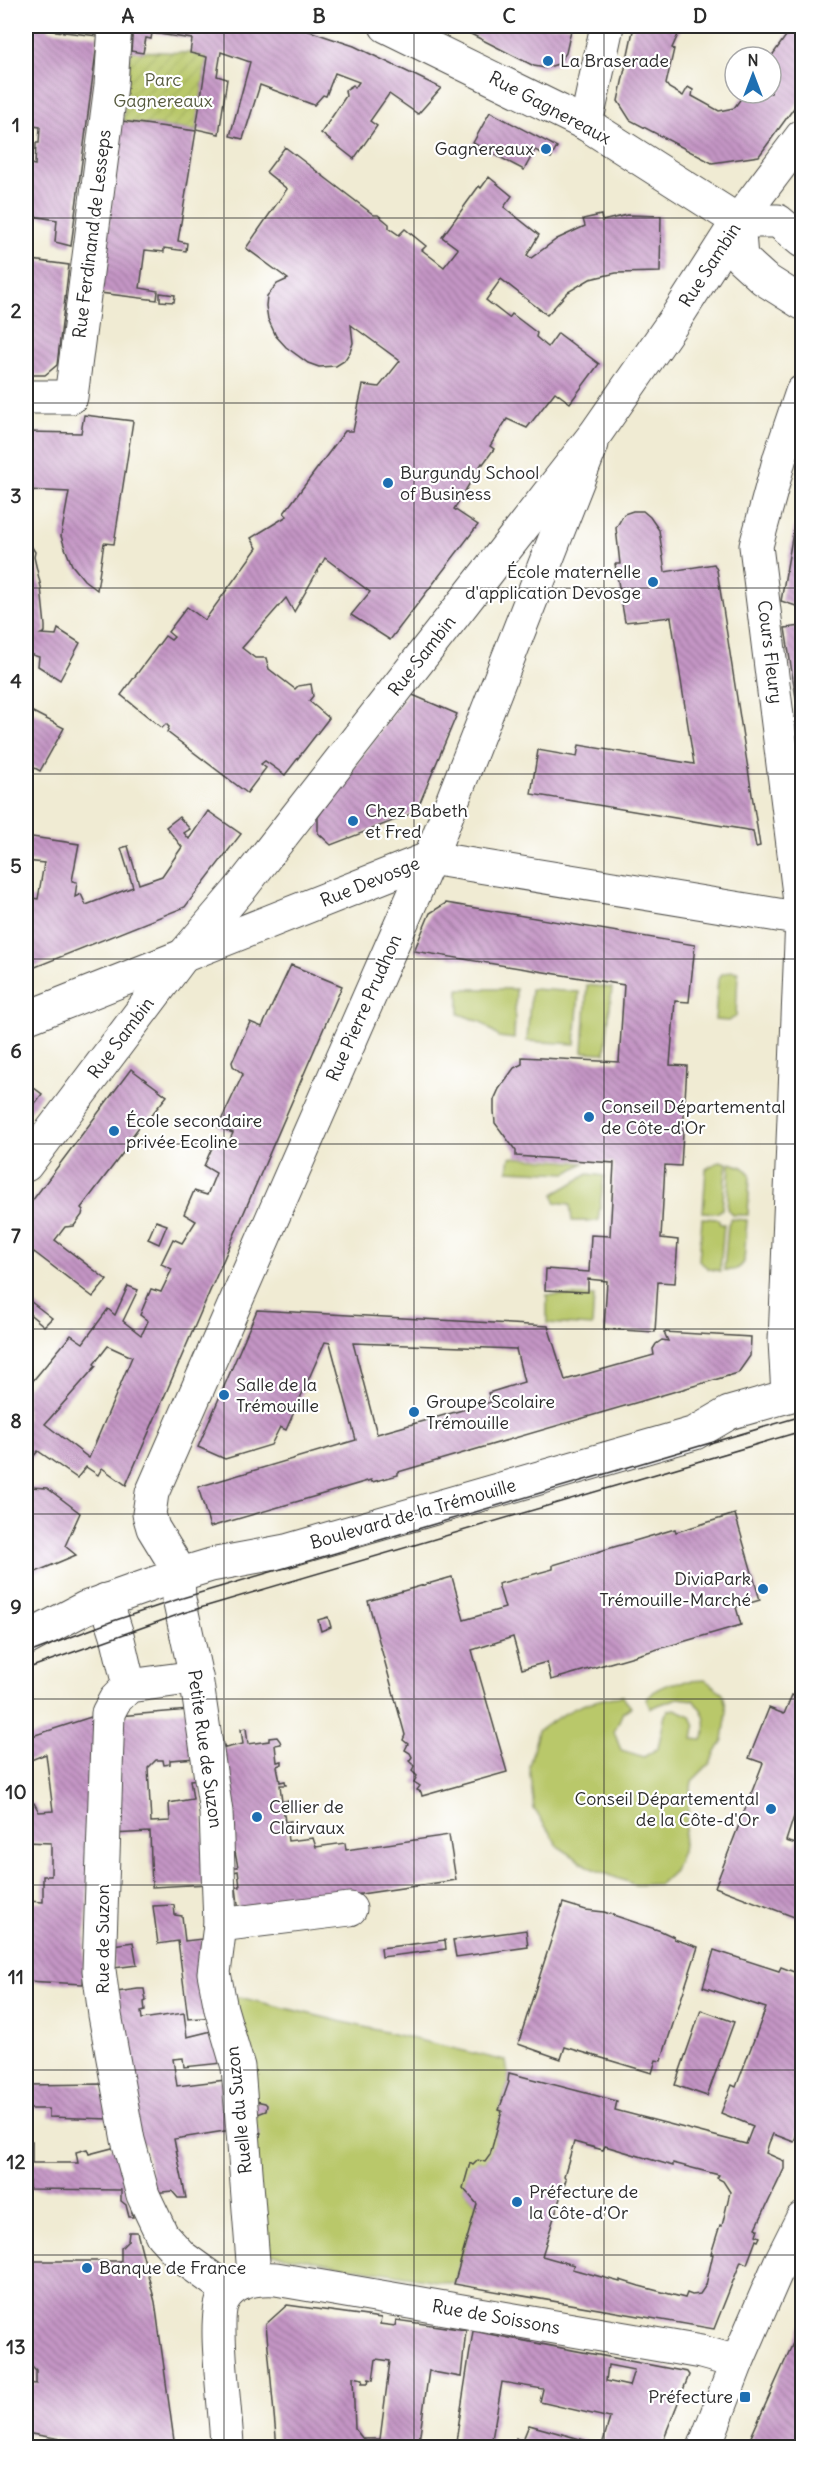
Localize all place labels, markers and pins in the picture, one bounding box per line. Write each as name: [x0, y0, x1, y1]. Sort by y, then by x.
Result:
place label: La Braserade: [560, 49, 669, 72]
marker: La Braserade: [541, 54, 555, 68]
place label: Gagnereaux: [435, 138, 534, 160]
marker: Gagnereaux: [539, 142, 553, 156]
place label: Burgundy School of Business: [400, 461, 539, 505]
marker: Burgundy School of Business: [381, 476, 395, 490]
place label: École maternelle d'application Devosge: [465, 560, 641, 604]
marker: École maternelle d'application Devosge: [646, 575, 660, 589]
place label: Chez Babeth et Fred: [365, 799, 468, 843]
marker: Chez Babeth et Fred: [346, 814, 360, 828]
place label: Conseil Départemental de Côte-d'Or: [601, 1095, 785, 1139]
place label: École secondaire privée Ecoline: [126, 1109, 262, 1153]
marker: Conseil Départemental de Côte-d'Or: [582, 1110, 596, 1124]
marker: École secondaire privée Ecoline: [107, 1124, 121, 1138]
place label: Salle de la Trémouille: [236, 1373, 319, 1417]
marker: Salle de la Trémouille: [217, 1388, 231, 1402]
place label: Groupe Scolaire Trémouille: [426, 1390, 555, 1434]
marker: Groupe Scolaire Trémouille: [407, 1405, 421, 1419]
place label: DiviaPark Trémouille-Marché: [599, 1567, 751, 1611]
marker: DiviaPark Trémouille-Marché: [756, 1582, 770, 1596]
place label: Conseil Départemental de la Côte-d'Or: [575, 1787, 760, 1831]
place label: Cellier de Clairvaux: [269, 1795, 345, 1839]
marker: Conseil Départemental de la Côte-d'Or: [764, 1802, 778, 1816]
marker: Cellier de Clairvaux: [250, 1810, 264, 1824]
place label: Préfecture de la Côte-d’Or: [529, 2180, 638, 2224]
marker: Préfecture de la Côte-d’Or: [510, 2195, 524, 2209]
place label: Banque de France: [99, 2256, 246, 2279]
marker: Banque de France: [80, 2261, 94, 2275]
place label: Préfecture: [648, 2385, 733, 2408]
marker: Préfecture: [738, 2390, 752, 2404]

